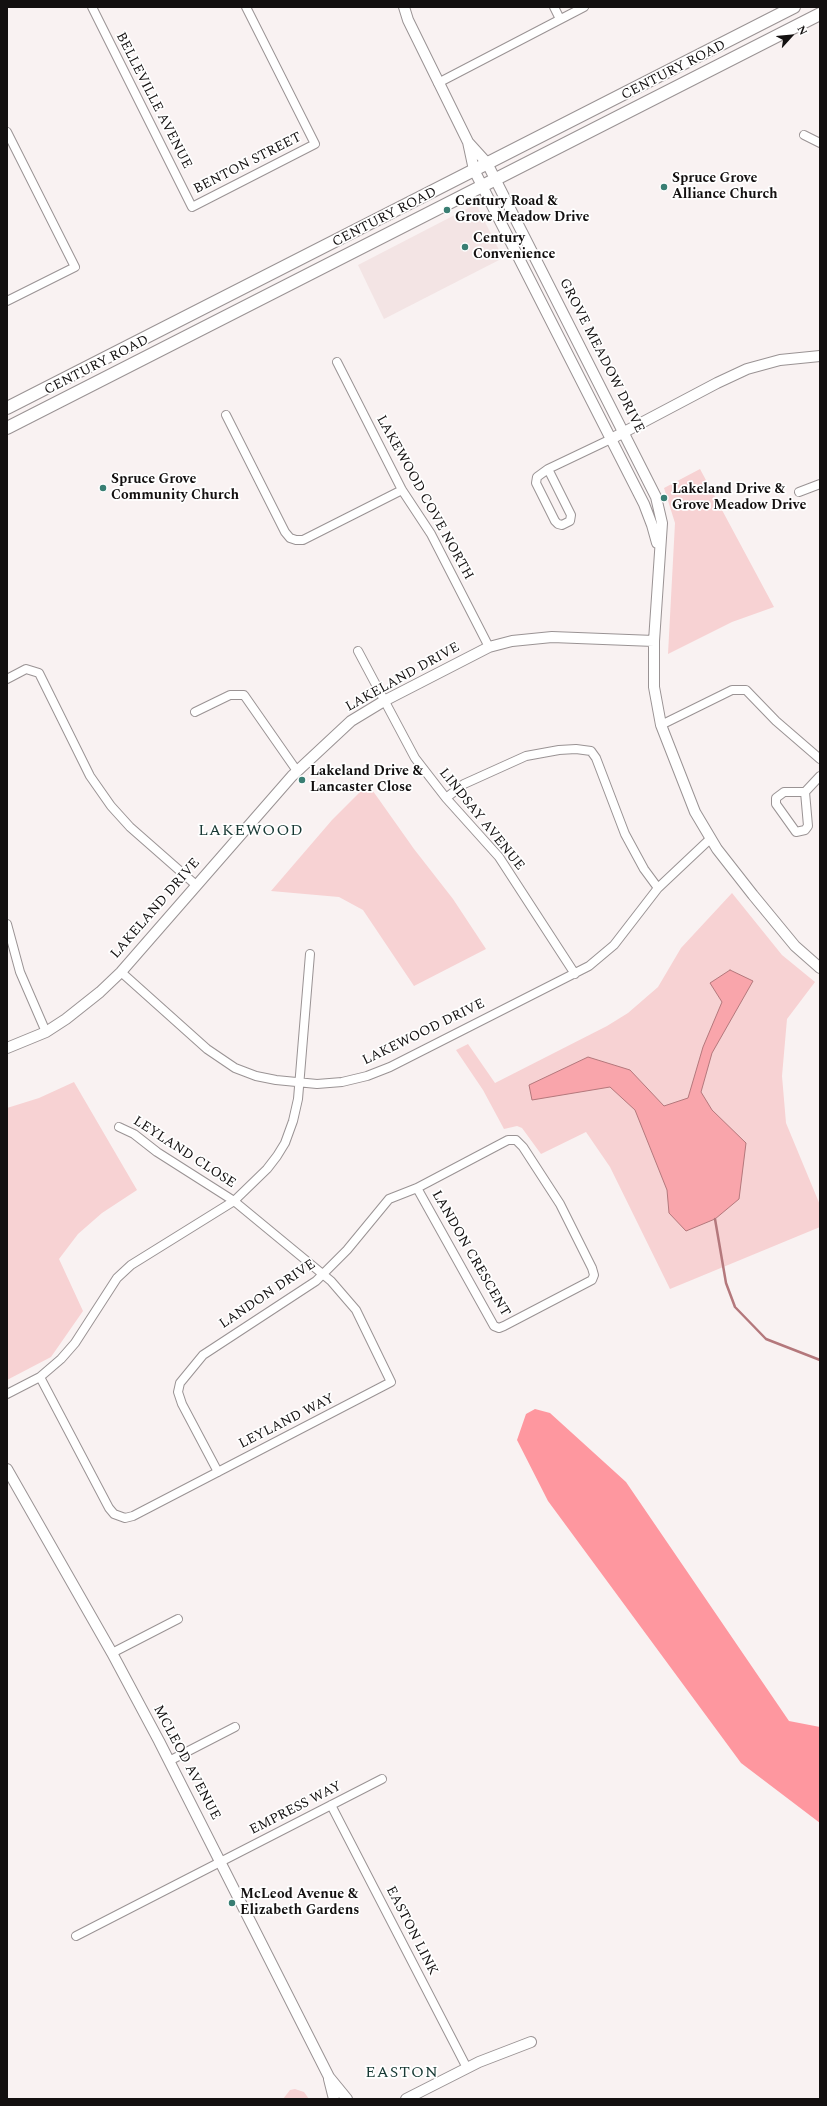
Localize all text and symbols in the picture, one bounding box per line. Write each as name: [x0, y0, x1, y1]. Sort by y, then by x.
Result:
north arrow: [771, 16, 811, 56]
text: N: [793, 22, 812, 38]
street label: BELLEVILLE AVENUE: [111, 30, 195, 172]
street label: CENTURY ROAD: [619, 37, 729, 105]
street label: BENTON STREET: [191, 130, 305, 198]
place label: Spruce Grove Alliance Church: [672, 171, 778, 204]
marker: Spruce Grove Alliance Church: [659, 182, 669, 192]
street label: CENTURY ROAD: [330, 184, 440, 252]
place label: Century Road & Grove Meadow Drive: [455, 194, 589, 226]
marker: Century Road & Grove Meadow Drive: [442, 205, 452, 215]
place label: Century Convenience: [473, 231, 555, 264]
marker: Century Convenience: [460, 242, 470, 252]
street label: GROVE MEADOW DRIVE: [555, 276, 647, 436]
street label: CENTURY ROAD: [42, 332, 152, 400]
street label: LAKEWOOD COVE NORTH: [372, 413, 476, 583]
place label: Spruce Grove Community Church: [111, 472, 239, 504]
place label: Lakeland Drive & Grove Meadow Drive: [672, 482, 806, 514]
marker: Spruce Grove Community Church: [98, 483, 108, 493]
marker: Lakeland Drive & Grove Meadow Drive: [659, 493, 669, 503]
street label: LAKELAND DRIVE: [343, 640, 463, 716]
place label: Lakeland Drive & Lancaster Close: [310, 764, 423, 796]
street label: LINDSAY AVENUE: [435, 766, 527, 874]
marker: Lakeland Drive & Lancaster Close: [297, 775, 307, 785]
district label: LAKEWOOD: [198, 822, 304, 842]
street label: LAKELAND DRIVE: [108, 855, 204, 963]
street label: LAKEWOOD DRIVE: [360, 996, 488, 1070]
street label: LEYLAND CLOSE: [129, 1114, 239, 1192]
street label: LANDON CRESCENT: [427, 1188, 513, 1320]
street label: LANDON DRIVE: [217, 1257, 319, 1333]
street label: LEYLAND WAY: [236, 1391, 338, 1453]
street label: MCLEOD AVENUE: [149, 1703, 223, 1823]
street label: EMPRESS WAY: [247, 1779, 345, 1839]
street label: EASTON LINK: [381, 1884, 441, 1978]
place label: McLeod Avenue & Elizabeth Gardens: [240, 1887, 359, 1920]
marker: McLeod Avenue & Elizabeth Gardens: [227, 1898, 237, 1908]
district label: EASTON: [365, 2064, 439, 2084]

